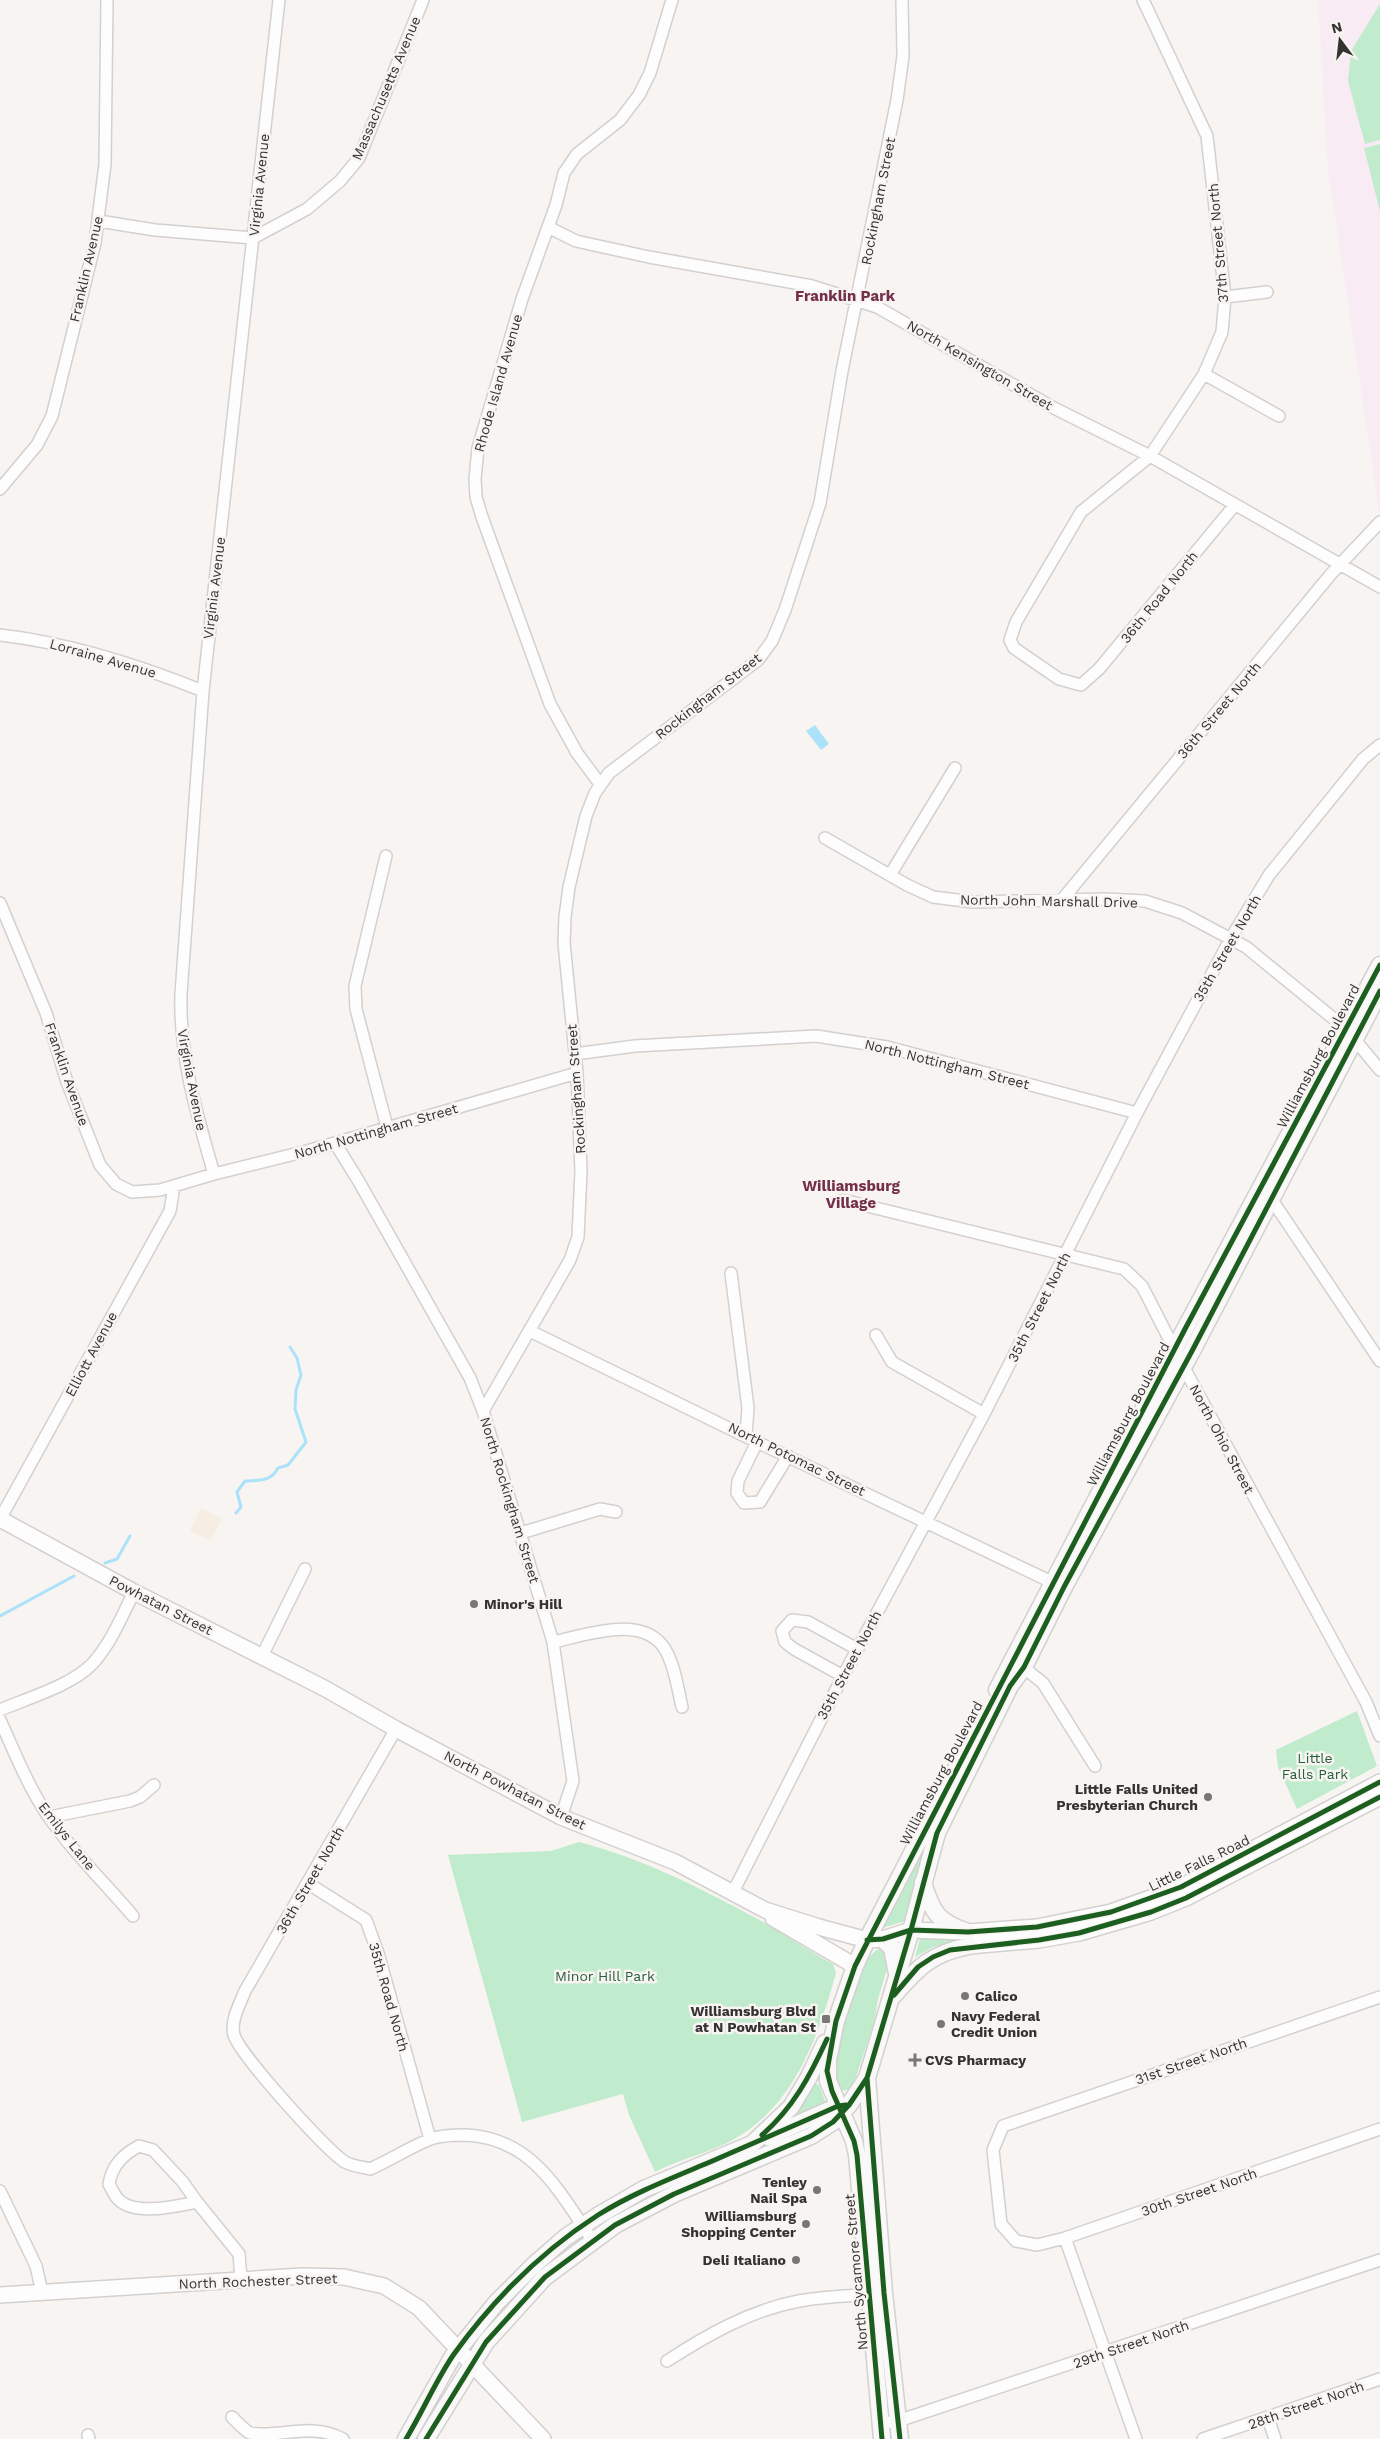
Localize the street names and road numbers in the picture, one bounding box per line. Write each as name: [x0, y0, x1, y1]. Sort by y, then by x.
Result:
street label: Massachusetts Avenue: [348, 14, 424, 162]
street label: Virginia Avenue: [246, 133, 272, 237]
street label: Rockingham Street: [858, 136, 898, 266]
street label: 37th Street North: [1205, 182, 1231, 304]
street label: Franklin Avenue: [66, 214, 106, 324]
street label: Rhode Island Avenue: [471, 312, 525, 454]
street label: North Kensington Street: [904, 317, 1056, 413]
street label: Virginia Avenue: [200, 536, 228, 640]
street label: 36th Road North: [1117, 548, 1201, 646]
street label: Lorraine Avenue: [48, 635, 158, 681]
street label: Rockingham Street: [652, 650, 764, 742]
street label: 36th Street North: [1174, 658, 1264, 762]
street label: North John Marshall Drive: [960, 891, 1138, 911]
street label: 35th Street North: [1190, 892, 1264, 1004]
street label: Williamsburg Boulevard: [1273, 981, 1363, 1131]
street label: Franklin Avenue: [42, 1020, 92, 1128]
street label: Rockingham Street: [563, 1024, 589, 1154]
street label: Virginia Avenue: [174, 1028, 210, 1132]
street label: North Nottingham Street: [863, 1036, 1031, 1092]
street label: North Nottingham Street: [293, 1100, 460, 1162]
street label: 35th Street North: [1004, 1249, 1074, 1365]
street label: Elliott Avenue: [62, 1309, 120, 1399]
street label: Williamsburg Boulevard: [1083, 1339, 1173, 1489]
street label: North Ohio Street: [1186, 1382, 1258, 1496]
street label: North Rockingham Street: [477, 1415, 543, 1585]
street label: North Potomac Street: [726, 1419, 868, 1499]
street label: Powhatan Street: [107, 1572, 216, 1638]
street label: 35th Street North: [814, 1608, 884, 1722]
street label: Williamsburg Boulevard: [896, 1698, 986, 1848]
street label: North Powhatan Street: [441, 1747, 589, 1833]
street label: Emilys Lane: [35, 1799, 99, 1873]
street label: 36th Street North: [273, 1823, 347, 1937]
street label: Little Falls Road: [1146, 1832, 1252, 1894]
street label: 35th Road North: [366, 1941, 412, 2053]
street label: 31st Street North: [1133, 2034, 1249, 2088]
street label: 30th Street North: [1139, 2165, 1259, 2219]
street label: North Sycamore Street: [841, 2193, 871, 2351]
street label: North Rochester Street: [178, 2270, 338, 2292]
street label: 29th Street North: [1071, 2317, 1191, 2371]
street label: 28th Street North: [1246, 2378, 1366, 2432]

